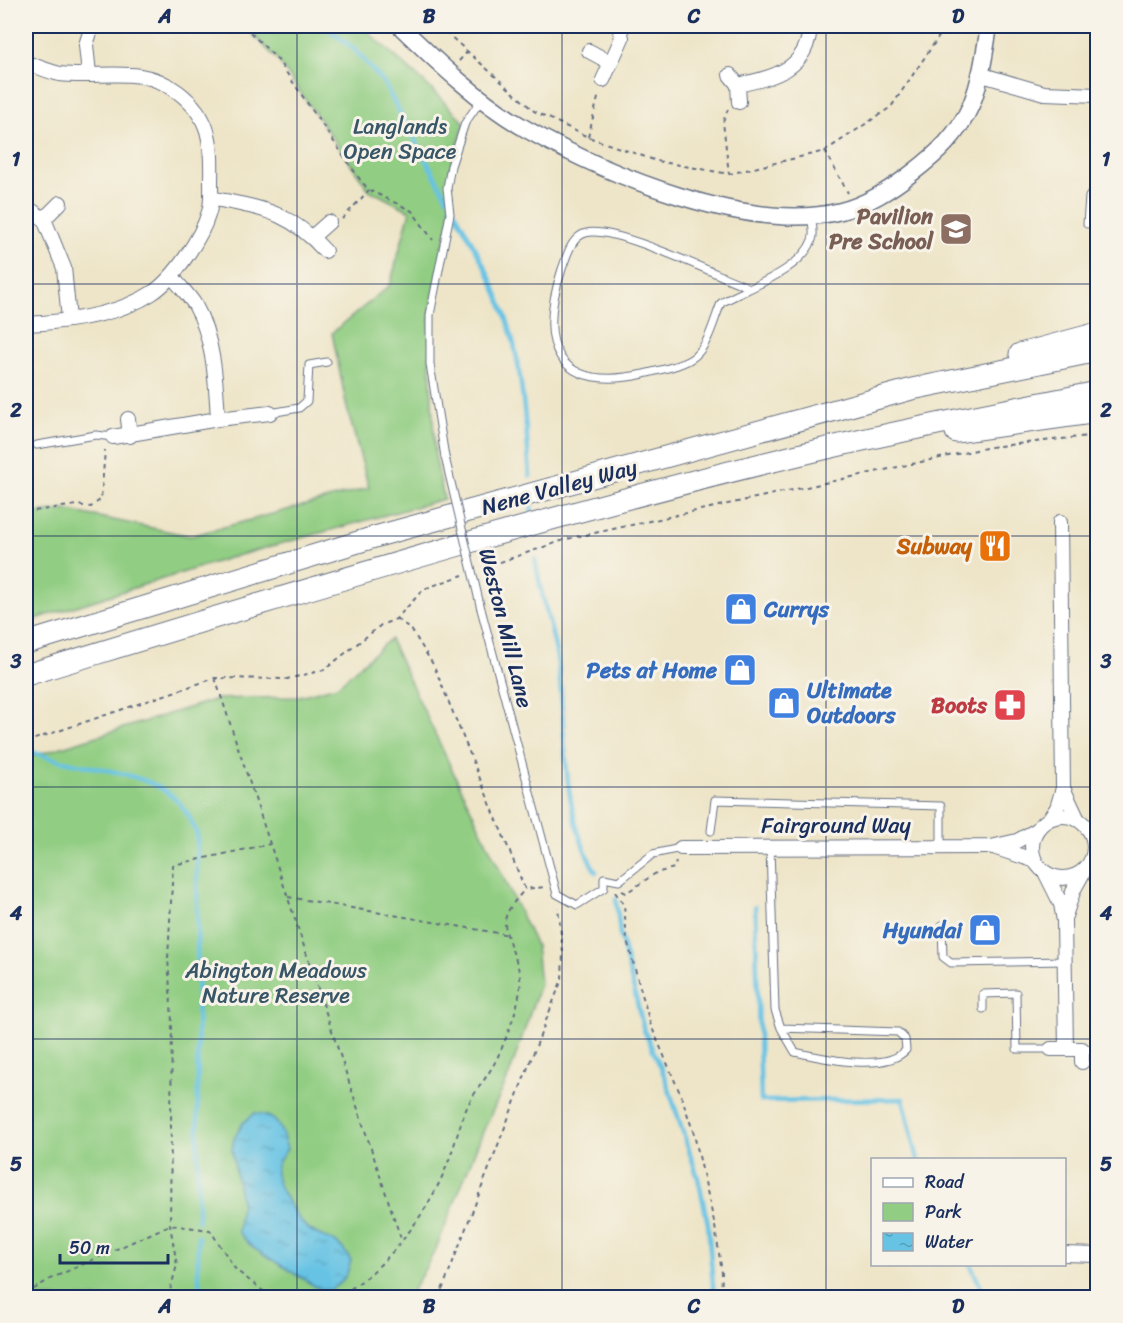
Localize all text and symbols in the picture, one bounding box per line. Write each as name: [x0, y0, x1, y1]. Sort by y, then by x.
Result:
text: A: [157, 0, 172, 34]
text: B: [423, 0, 436, 34]
text: C: [687, 0, 701, 34]
text: D: [952, 0, 965, 34]
park label: Langlands Open Space: [344, 107, 457, 171]
text: 1: [12, 142, 21, 177]
text: 1: [1102, 142, 1111, 177]
place label: Pavilion Pre School: [829, 197, 935, 261]
school or university icon: Pavilion Pre School: [938, 211, 974, 247]
text: 2: [9, 393, 22, 428]
text: 2: [1099, 393, 1112, 428]
street label: Nene Valley Way: [477, 447, 642, 527]
place label: Subway: [896, 527, 973, 566]
restaurant icon: Subway: [977, 528, 1013, 564]
street label: Weston Mill Lane: [467, 544, 545, 712]
place label: Currys: [763, 590, 830, 629]
shop icon: Currys: [723, 591, 759, 627]
text: 3: [10, 644, 22, 679]
text: 3: [1100, 644, 1112, 679]
place label: Pets at Home: [587, 651, 718, 690]
shop icon: Pets at Home: [722, 652, 758, 688]
place label: Ultimate Outdoors: [807, 671, 896, 735]
shop icon: Ultimate Outdoors: [766, 685, 802, 721]
place label: Boots: [931, 686, 988, 725]
pharmacy icon: Boots: [992, 687, 1028, 723]
street label: Fairground Way: [761, 806, 911, 845]
text: 4: [9, 896, 23, 931]
text: 4: [1099, 896, 1113, 931]
place label: Hyundai: [882, 911, 963, 950]
shop icon: Hyundai: [967, 912, 1003, 948]
park label: Abington Meadows Nature Reserve: [184, 951, 368, 1015]
text: 5: [10, 1147, 22, 1182]
text: 5: [1100, 1147, 1112, 1182]
legend: [871, 1158, 1066, 1266]
text: Road: [925, 1166, 965, 1198]
text: Park: [925, 1196, 962, 1228]
text: Water: [925, 1226, 974, 1258]
scale bar: [60, 1227, 168, 1265]
text: 50 m: [69, 1232, 110, 1264]
text: A: [157, 1289, 172, 1323]
text: B: [423, 1289, 436, 1323]
text: C: [687, 1289, 701, 1323]
text: D: [952, 1289, 965, 1323]

